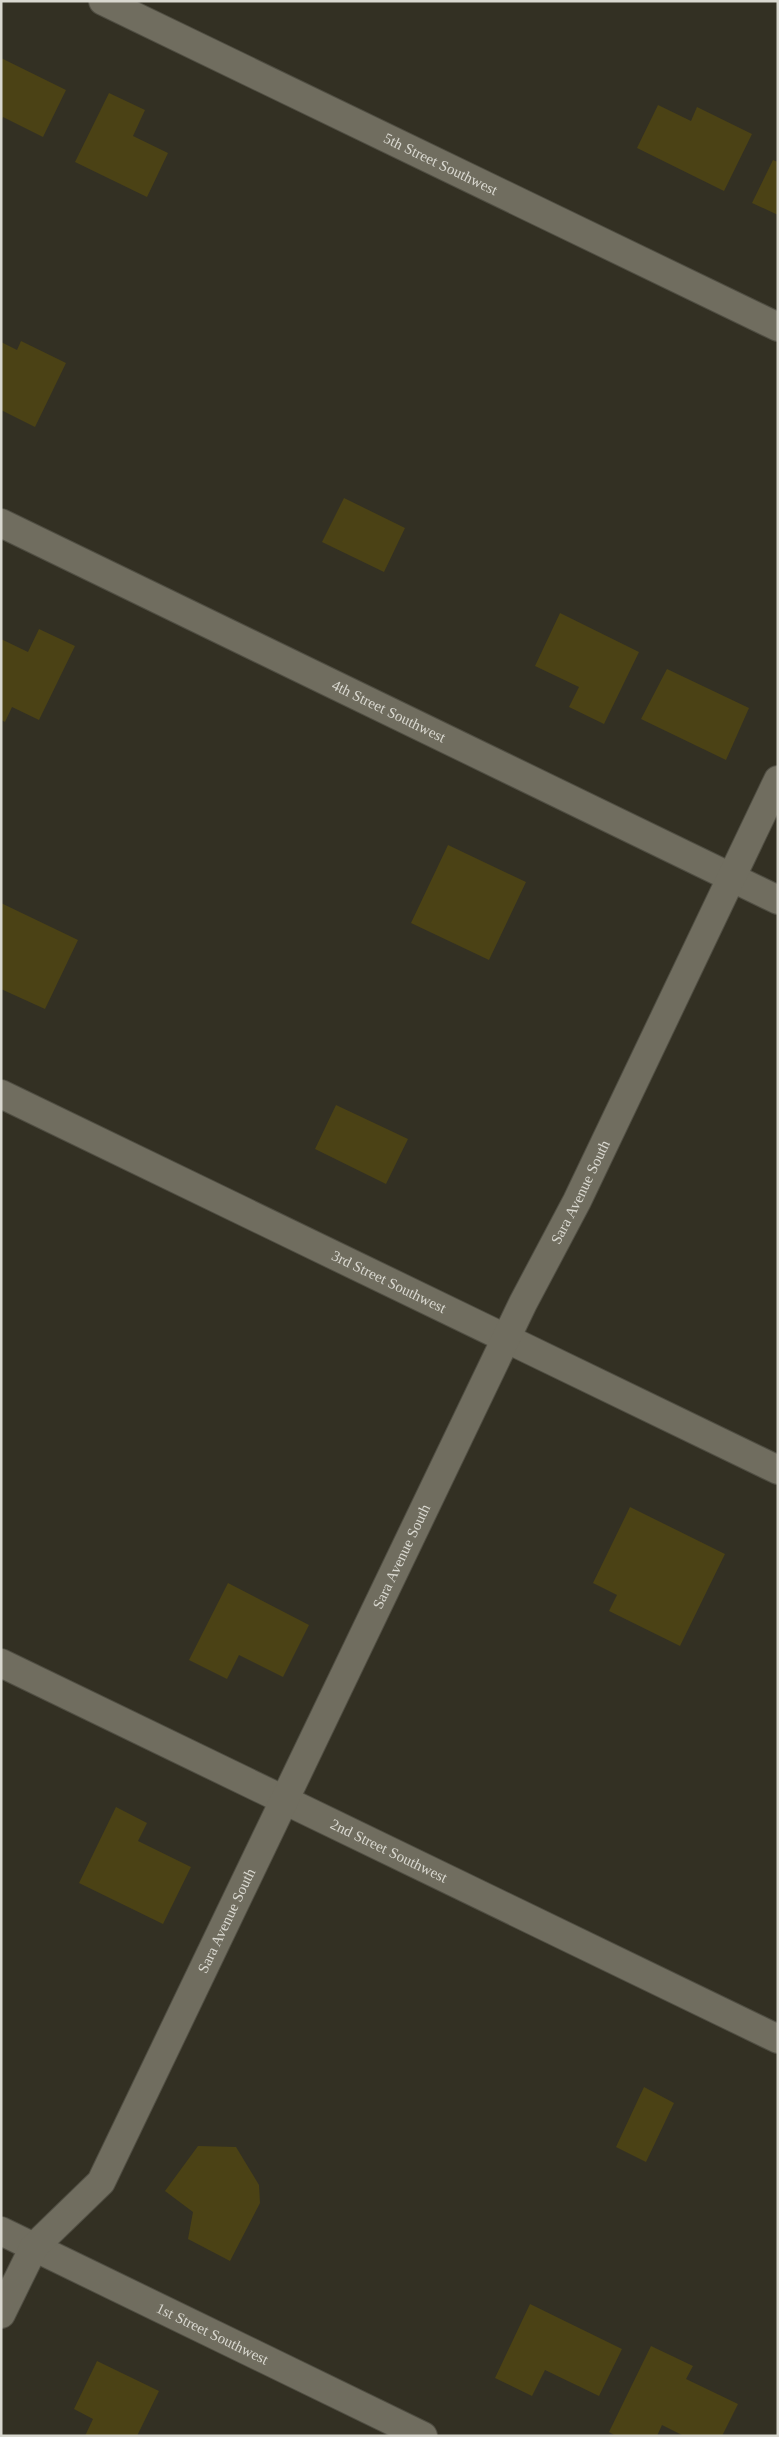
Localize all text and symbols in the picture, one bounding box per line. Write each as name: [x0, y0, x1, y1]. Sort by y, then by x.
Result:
street label: 5th Street Southwest: [381, 130, 501, 199]
street label: 4th Street Southwest: [329, 677, 449, 746]
street label: Sara Avenue South: [548, 1137, 613, 1247]
street label: 3rd Street Southwest: [329, 1247, 449, 1317]
street label: Sara Avenue South: [369, 1501, 433, 1611]
street label: 2nd Street Southwest: [328, 1816, 451, 1886]
street label: Sara Avenue South: [195, 1865, 259, 1975]
street label: 1st Street Southwest: [154, 2300, 272, 2368]

